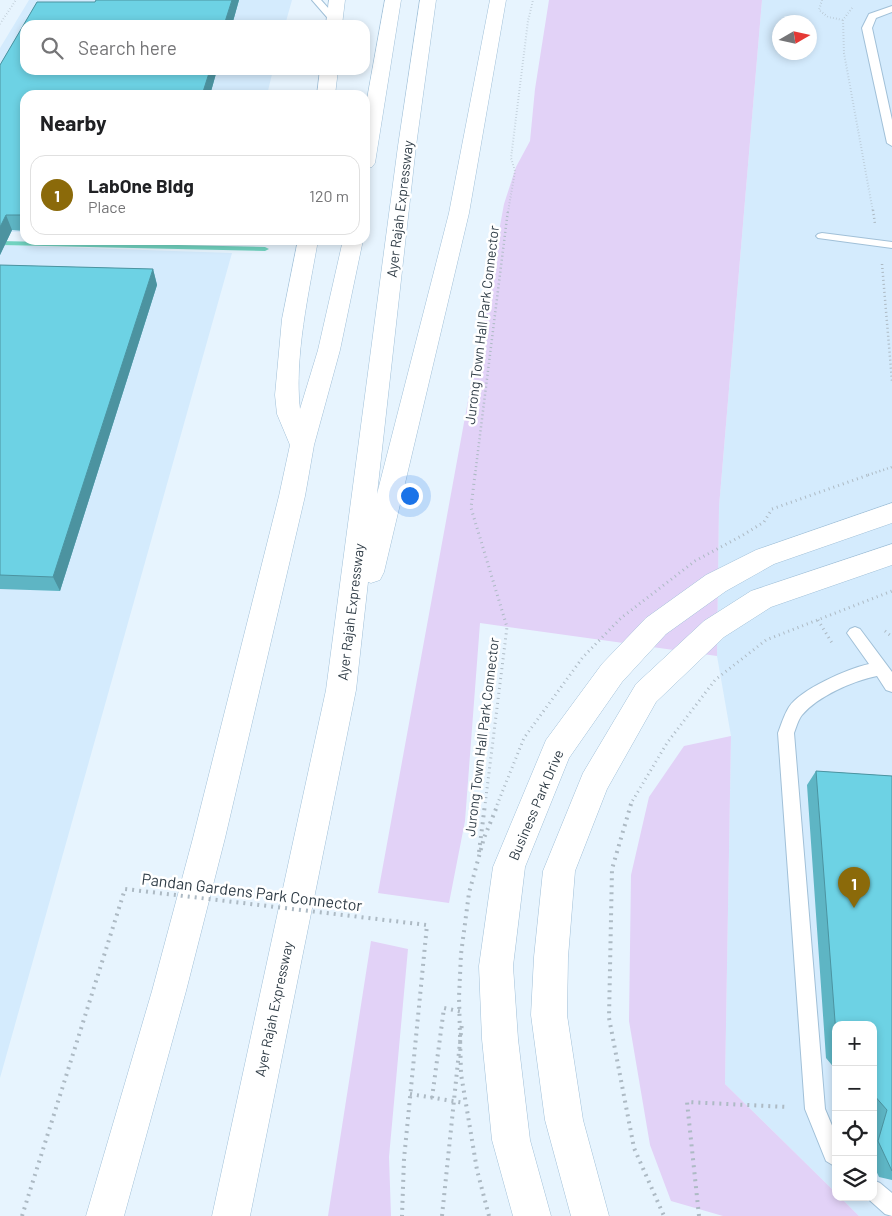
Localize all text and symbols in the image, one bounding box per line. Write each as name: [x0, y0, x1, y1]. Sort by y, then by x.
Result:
north arrow: [772, 15, 817, 60]
search box: [20, 20, 370, 75]
icon: search: [38, 34, 66, 62]
text: Search here: [78, 36, 177, 59]
text: Nearby: [40, 110, 106, 135]
street label: Ayer Rajah Expressway: [383, 139, 416, 278]
text: LabOne Bldg: [88, 174, 194, 197]
text: 1: [54, 186, 60, 205]
text: 120 m: [309, 186, 349, 205]
text: Place: [88, 197, 126, 216]
street label: Jurong Town Hall Park Connector: [461, 225, 502, 425]
your location: [397, 483, 423, 509]
street label: Ayer Rajah Expressway: [334, 542, 367, 681]
street label: Jurong Town Hall Park Connector: [461, 637, 502, 837]
street label: Business Park Drive: [505, 747, 567, 863]
pin: 1: [838, 867, 870, 908]
street label: Pandan Gardens Park Connector: [141, 869, 364, 915]
street label: Ayer Rajah Expressway: [251, 939, 296, 1078]
map controls: [832, 1021, 877, 1201]
button: +: [832, 1021, 877, 1066]
button: −: [832, 1066, 877, 1111]
button: locate: [832, 1111, 877, 1156]
button: layers: [832, 1156, 877, 1201]

